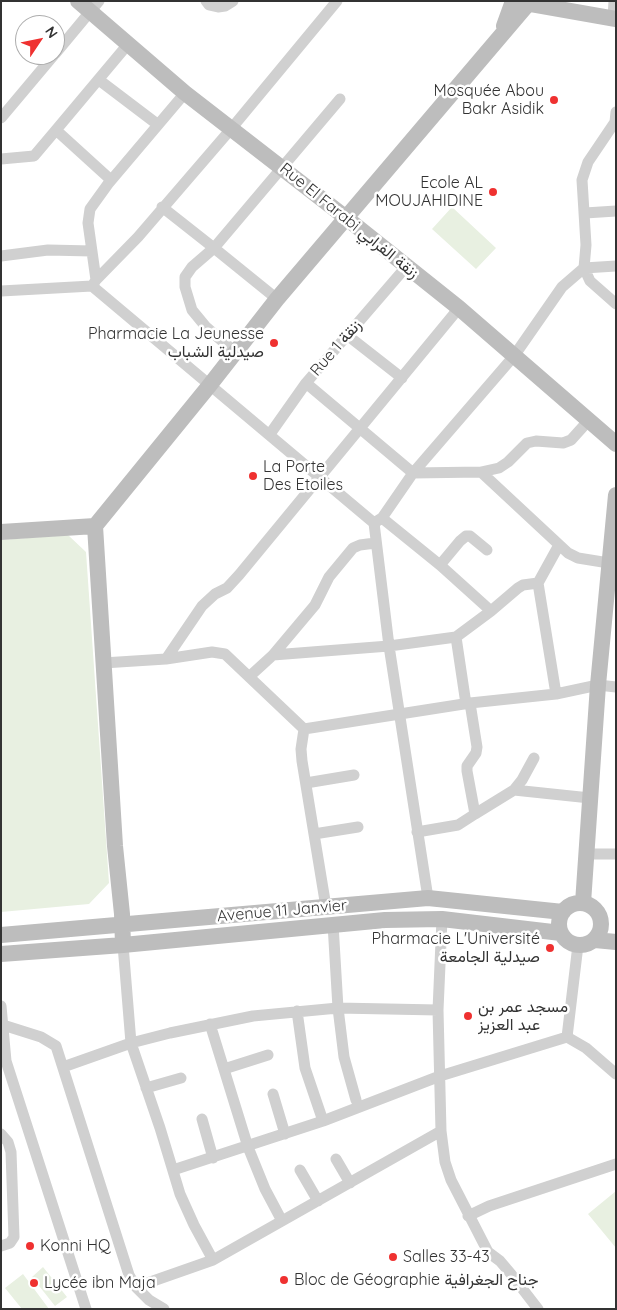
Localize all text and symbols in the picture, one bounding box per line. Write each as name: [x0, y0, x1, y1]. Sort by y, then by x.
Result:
north arrow: [15, 15, 65, 65]
text: N: [41, 23, 62, 41]
place label: Mosquée Abou Bakr Asidik: [434, 81, 544, 119]
marker: Mosquée Abou Bakr Asidik: [548, 94, 560, 106]
street label: Rue El Farabi زنقة الفرابي: [276, 159, 422, 283]
place label: Ecole AL MOUJAHIDINE: [375, 173, 483, 211]
marker: Ecole AL MOUJAHIDINE: [487, 186, 499, 198]
street label: Rue 1 زنقة: [306, 316, 366, 380]
place label: Pharmacie La Jeunesse صيدلية الشباب: [88, 324, 264, 362]
marker: Pharmacie La Jeunesse صيدلية الشباب: [268, 337, 280, 349]
place label: La Porte Des Etoiles: [263, 457, 343, 495]
marker: La Porte Des Etoiles: [247, 470, 259, 482]
street label: Avenue 11 Janvier: [216, 896, 348, 926]
place label: Pharmacie L'Université صيدلية الجامعة: [372, 929, 540, 967]
marker: Pharmacie L'Université صيدلية الجامعة: [544, 942, 556, 954]
place label: مسجد عمر بن عبد العزيز: [478, 997, 568, 1035]
marker: مسجد عمر بن عبد العزيز: [462, 1010, 474, 1022]
place label: Konni HQ: [40, 1236, 110, 1256]
marker: Konni HQ: [24, 1240, 36, 1252]
place label: Salles 33-43: [403, 1247, 490, 1267]
marker: Salles 33-43: [387, 1251, 399, 1263]
place label: Bloc de Géographie جناح الجغرافية: [294, 1270, 538, 1290]
place label: Lycée ibn Maja: [44, 1273, 156, 1293]
marker: Bloc de Géographie جناح الجغرافية: [278, 1274, 290, 1286]
marker: Lycée ibn Maja: [28, 1277, 40, 1289]

